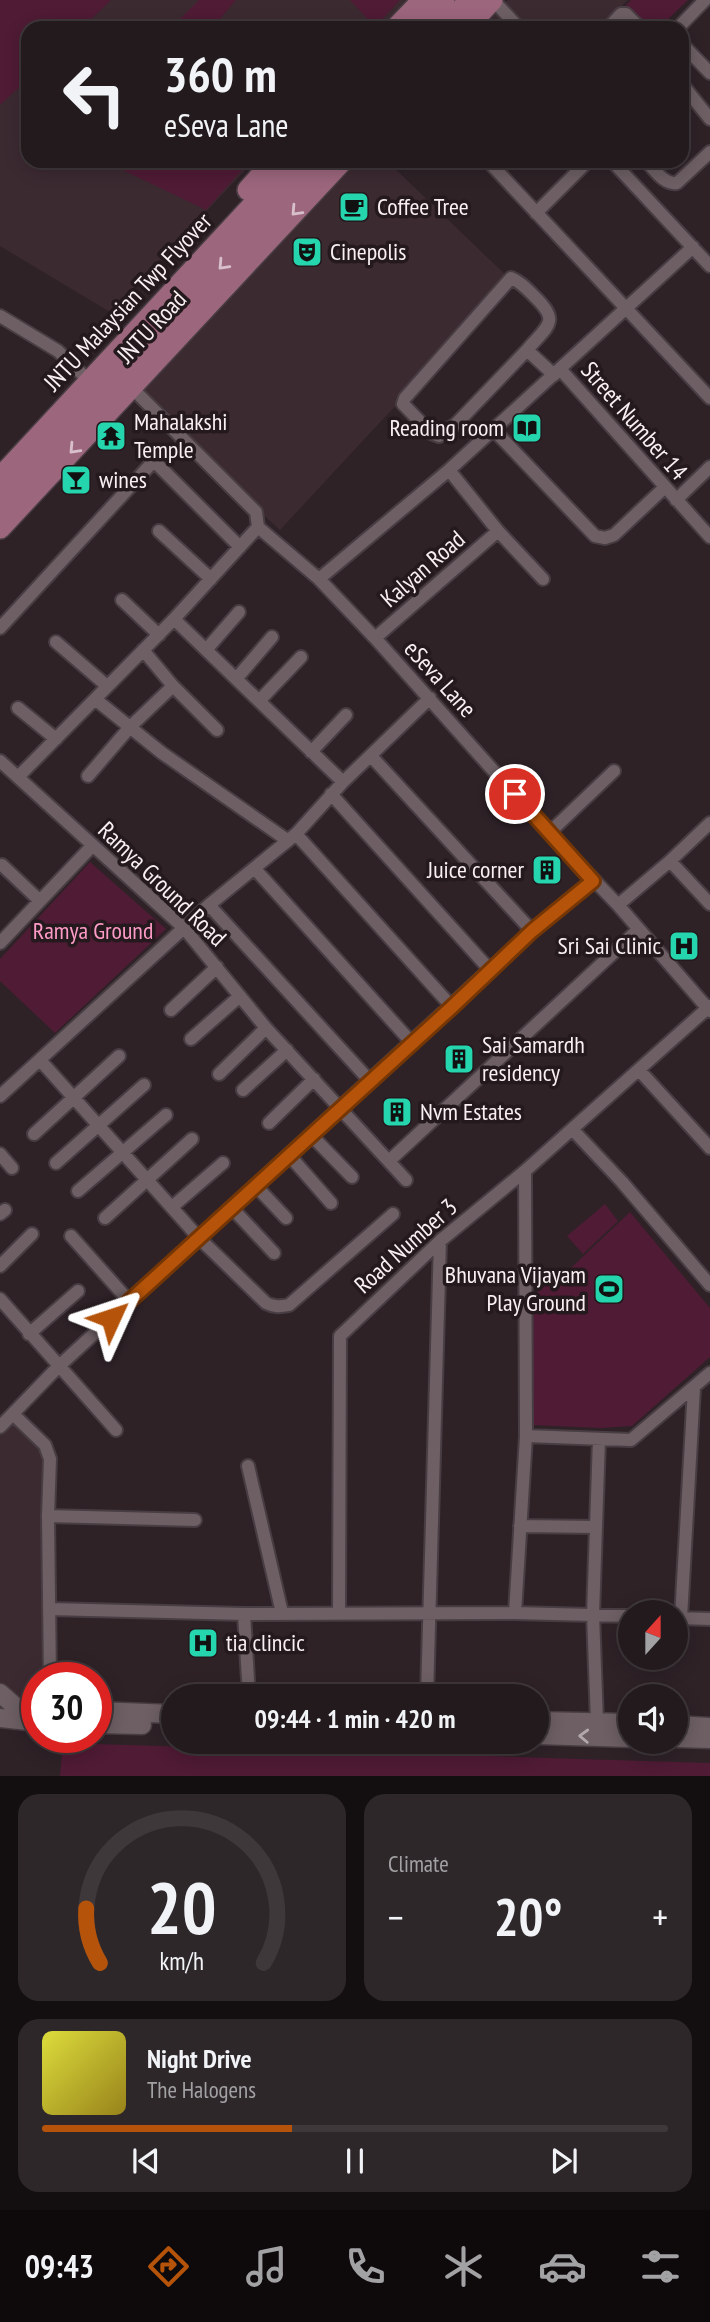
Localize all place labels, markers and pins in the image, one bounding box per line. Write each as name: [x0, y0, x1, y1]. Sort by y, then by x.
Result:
cafe icon: Coffee Tree: [337, 190, 371, 224]
place label: Coffee Tree: [377, 191, 469, 222]
theatre icon: Cinepolis: [290, 235, 324, 269]
place label: Cinepolis: [330, 236, 406, 267]
place label: Mahalakshi Temple: [134, 406, 227, 465]
library icon: Reading room: [510, 411, 544, 445]
place label: Reading room: [389, 412, 504, 443]
temple icon: Mahalakshi Temple: [94, 419, 128, 453]
bar icon: wines: [59, 463, 93, 497]
place label: wines: [99, 464, 147, 495]
pin: [485, 764, 545, 824]
building icon: Juice corner: [530, 853, 564, 887]
place label: Juice corner: [426, 854, 524, 885]
hospital icon: Sri Sai Clinic: [667, 929, 701, 963]
place label: Sri Sai Clinic: [558, 930, 661, 961]
place label: Sai Samardh residency: [482, 1029, 585, 1088]
building icon: Sai Samardh residency: [442, 1042, 476, 1076]
building icon: Nvm Estates: [380, 1095, 414, 1129]
place label: Nvm Estates: [420, 1096, 522, 1127]
place label: Bhuvana Vijayam Play Ground: [445, 1259, 586, 1318]
sports icon: Bhuvana Vijayam Play Ground: [592, 1272, 626, 1306]
hospital icon: tia clincic: [186, 1626, 220, 1660]
place label: tia clincic: [226, 1627, 305, 1658]

